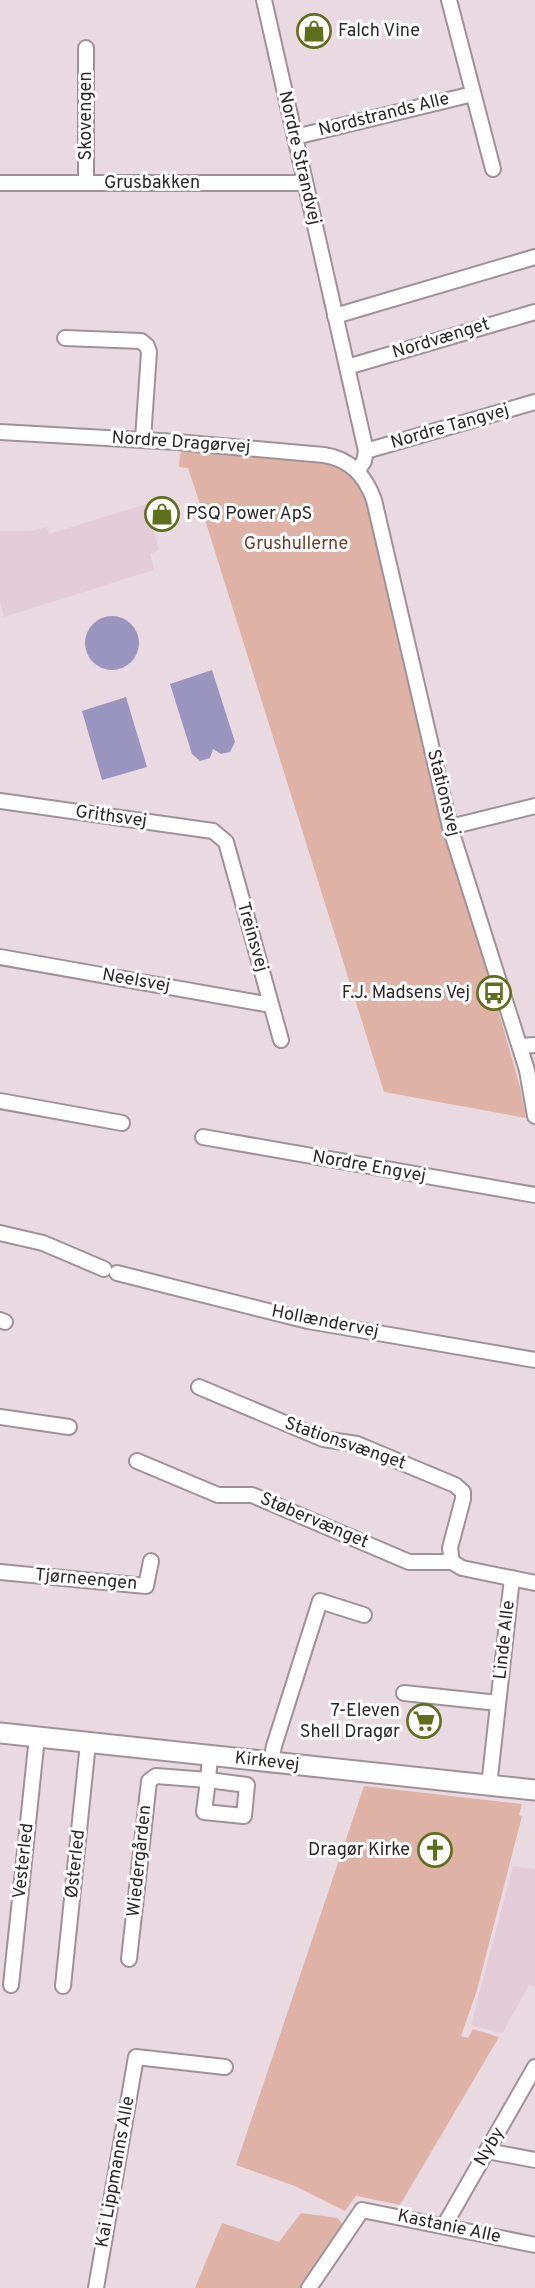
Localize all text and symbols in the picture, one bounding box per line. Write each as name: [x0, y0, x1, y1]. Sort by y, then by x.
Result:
shop icon: Falch Vine: [295, 12, 333, 50]
place label: Falch Vine: [338, 20, 420, 43]
street label: Skovengen: [75, 71, 98, 161]
street label: Nordstrands Alle: [316, 88, 452, 142]
street label: Nordre Strandvej: [272, 89, 326, 227]
street label: Grusbakken: [104, 172, 200, 195]
street label: Nordvænget: [390, 313, 492, 365]
street label: Nordre Tangvej: [388, 399, 512, 455]
street label: Nordre Dragørvej: [111, 427, 251, 459]
shop icon: PSQ Power ApS: [143, 495, 181, 533]
place label: PSQ Power ApS: [186, 503, 312, 526]
park label: Grushullerne: [244, 533, 348, 556]
street label: Stationsvej: [421, 747, 465, 839]
street label: Grithsvej: [74, 801, 148, 833]
street label: Treinsvej: [231, 900, 273, 974]
street label: Neelsvej: [100, 964, 172, 998]
bus stop icon: F.J. Madsens Vej: [475, 974, 513, 1012]
place label: F.J. Madsens Vej: [342, 982, 470, 1005]
street label: Nordre Engvej: [311, 1146, 427, 1188]
street label: Hollændervej: [269, 1300, 381, 1344]
street label: Stationsvænget: [281, 1412, 409, 1476]
street label: Støbervænget: [256, 1488, 372, 1554]
street label: Tjørneengen: [34, 1564, 138, 1596]
street label: Linde Alle: [489, 1599, 521, 1681]
place label: 7-Eleven Shell Dragør: [300, 1700, 400, 1744]
supermarket icon: 7-Eleven Shell Dragør: [405, 1702, 443, 1740]
street label: Kirkevej: [233, 1747, 301, 1777]
street label: Wiedergården: [123, 1804, 157, 1918]
street label: Vesterled: [9, 1822, 39, 1900]
street label: Østerled: [61, 1828, 91, 1900]
church icon: Dragør Kirke: [416, 1831, 454, 1869]
place label: Dragør Kirke: [308, 1839, 410, 1862]
street label: Kai Lippmanns Alle: [91, 2094, 141, 2250]
street label: Nyby: [470, 2123, 510, 2171]
street label: Kastanie Alle: [395, 2205, 503, 2249]

